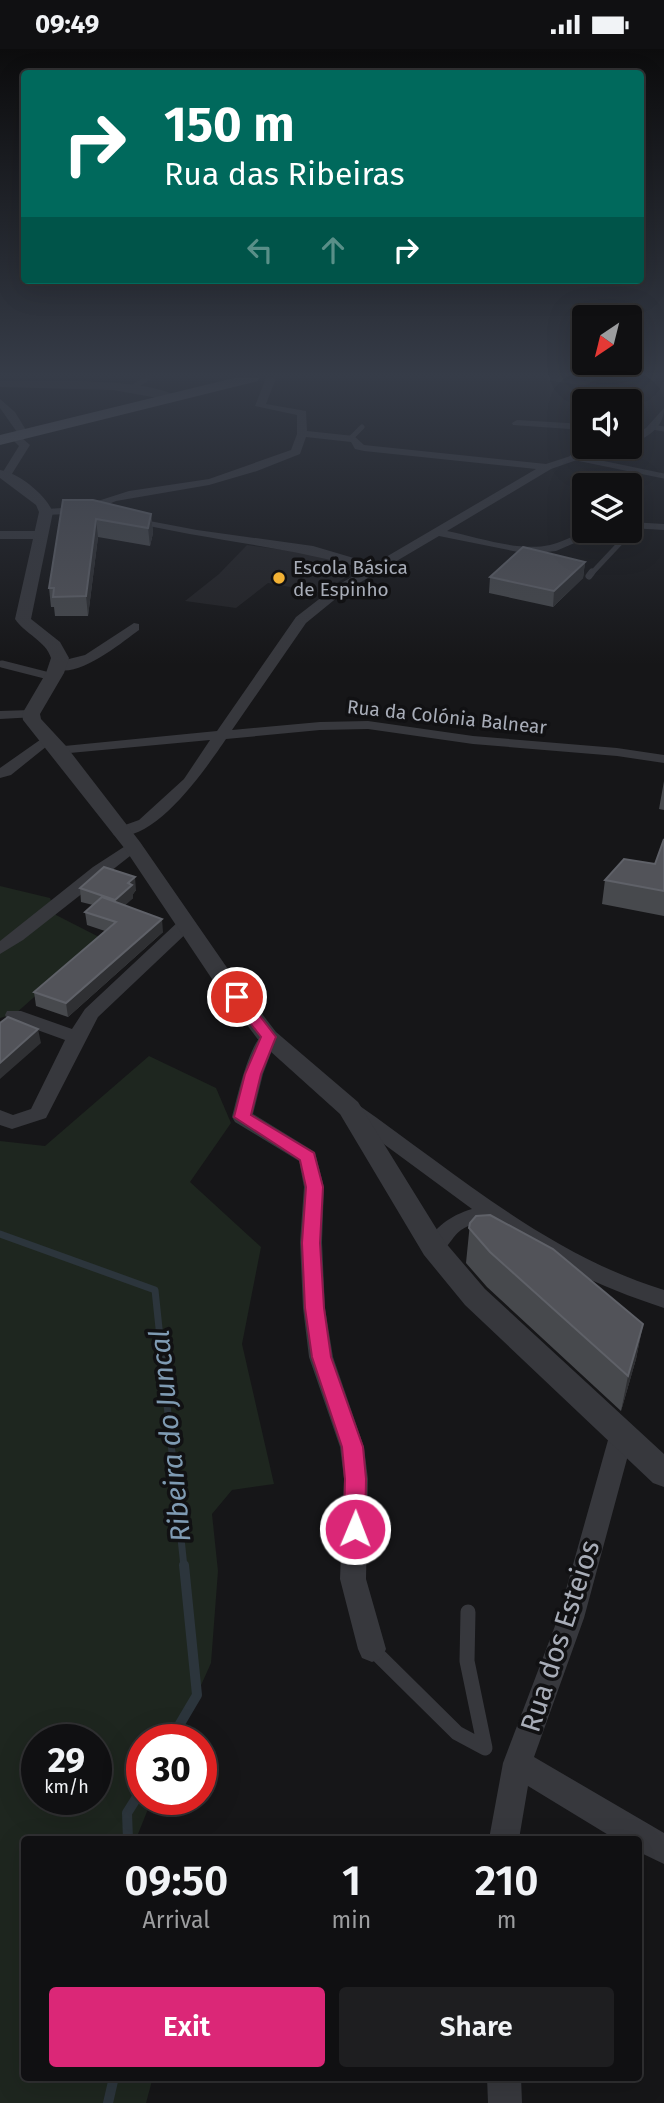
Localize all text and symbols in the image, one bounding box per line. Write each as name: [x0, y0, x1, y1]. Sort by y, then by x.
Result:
text: 09:49: [35, 9, 99, 40]
text: 150 m: [164, 95, 295, 154]
icon: right: [49, 98, 140, 189]
text: Rua das Ribeiras: [164, 155, 405, 193]
icon: left: [241, 231, 279, 269]
icon: ahead: [314, 231, 352, 269]
icon: right: [387, 231, 425, 269]
north arrow: [572, 305, 642, 375]
map controls: [572, 305, 642, 543]
button: sound: [572, 389, 642, 459]
button: layers: [572, 473, 642, 543]
place label: Escola Básica de Espinho: [293, 556, 408, 601]
marker: Escola Básica de Espinho: [271, 570, 287, 586]
street label: Rua da Colónia Balnear: [346, 695, 549, 739]
pin: [207, 967, 267, 1027]
icon: arrive: [218, 978, 256, 1016]
water label: Ribeira do Juncal: [142, 1328, 198, 1544]
position arrow: [318, 1492, 392, 1566]
street label: Rua dos Esteios: [513, 1536, 607, 1736]
speed limit sign: 30: [126, 1724, 217, 1815]
text: 29: [48, 1739, 85, 1781]
text: km/h: [44, 1776, 89, 1798]
text: 09:50: [124, 1856, 228, 1906]
text: 1: [342, 1856, 361, 1906]
text: 210: [475, 1856, 539, 1906]
text: Arrival: [143, 1906, 210, 1934]
text: min: [332, 1906, 371, 1934]
text: m: [497, 1906, 517, 1934]
button: Exit: [49, 1987, 325, 2067]
button: Share: [339, 1987, 614, 2067]

